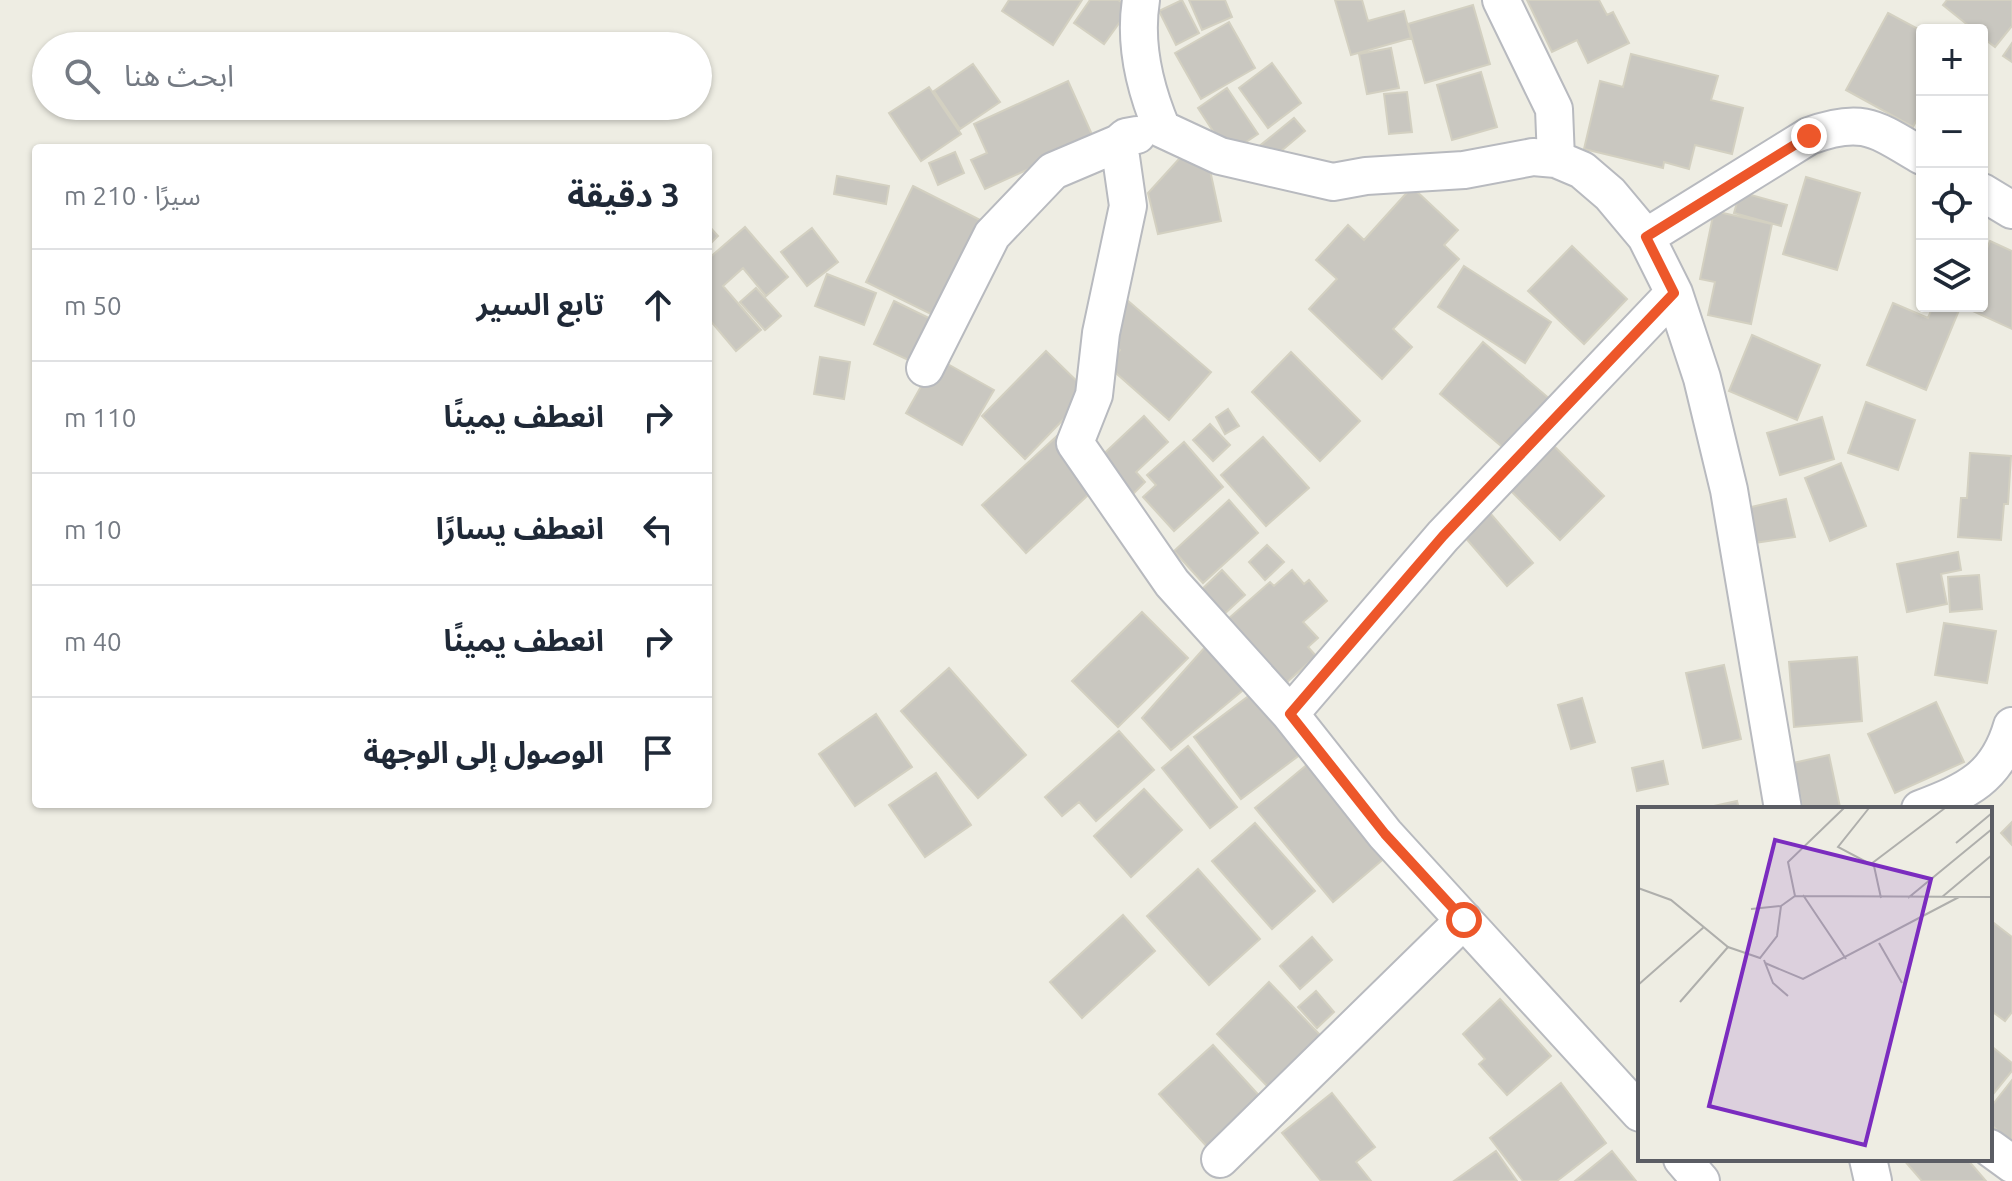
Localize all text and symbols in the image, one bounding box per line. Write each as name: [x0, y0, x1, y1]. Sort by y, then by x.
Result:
map controls: [1916, 24, 1988, 312]
button: +: [1916, 24, 1988, 96]
search box: [32, 32, 712, 120]
icon: search: [60, 54, 104, 98]
text: ابحث هنا: [124, 58, 234, 92]
button: −: [1916, 96, 1988, 168]
route end: [1791, 118, 1827, 154]
button: locate: [1916, 168, 1988, 240]
text: 3 دقيقة: [567, 175, 680, 213]
text: سيرًا · 210 m: [64, 181, 201, 210]
button: layers: [1916, 240, 1988, 312]
icon: ahead: [636, 283, 680, 327]
text: تابع السير: [477, 287, 604, 321]
text: 50 m: [64, 291, 122, 320]
icon: right: [636, 395, 680, 439]
text: انعطف يمينًا: [444, 399, 604, 433]
text: 110 m: [64, 403, 136, 432]
icon: left: [636, 507, 680, 551]
text: انعطف يسارًا: [436, 511, 604, 545]
text: 10 m: [64, 515, 122, 544]
icon: right: [636, 619, 680, 663]
text: انعطف يمينًا: [444, 623, 604, 657]
text: 40 m: [64, 627, 122, 656]
icon: arrive: [636, 731, 680, 775]
text: الوصول إلى الوجهة: [363, 735, 604, 769]
inset map: [1638, 807, 1992, 1161]
route start: [1446, 902, 1482, 938]

